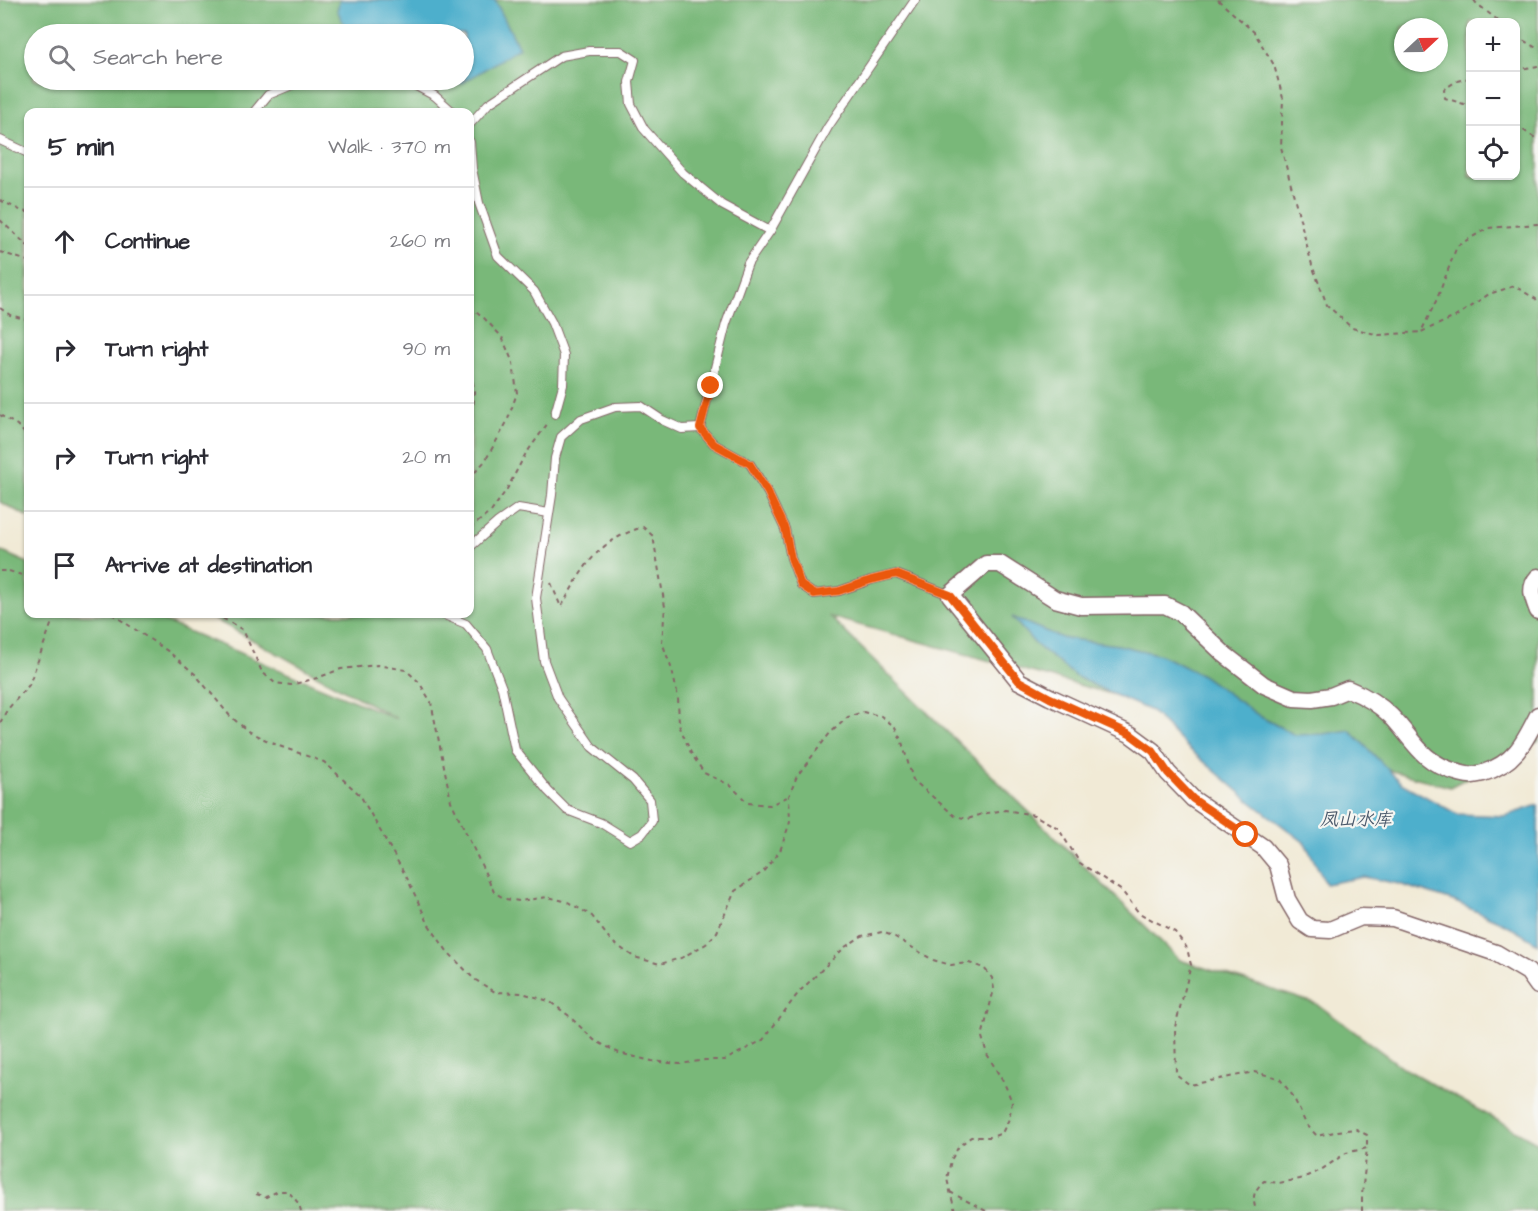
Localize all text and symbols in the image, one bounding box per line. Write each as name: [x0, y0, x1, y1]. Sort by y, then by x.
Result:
north arrow: [1394, 18, 1448, 72]
map controls: [1466, 18, 1520, 180]
button: +: [1466, 18, 1520, 72]
search box: [24, 24, 474, 90]
icon: search: [45, 41, 78, 74]
text: Search here: [93, 42, 223, 73]
button: −: [1466, 72, 1520, 126]
button: locate: [1466, 126, 1520, 180]
text: 5 min: [48, 129, 114, 165]
text: Walk · 370 m: [328, 133, 450, 161]
icon: ahead: [48, 225, 81, 258]
text: Continue: [105, 226, 190, 257]
text: 260 m: [390, 227, 450, 255]
icon: right: [48, 333, 81, 366]
text: Turn right: [105, 334, 208, 365]
text: 90 m: [402, 335, 450, 363]
route end: [697, 372, 723, 398]
icon: right: [48, 441, 81, 474]
text: Turn right: [105, 442, 208, 473]
text: 20 m: [402, 443, 450, 471]
icon: arrive: [48, 549, 81, 582]
text: Arrive at destination: [105, 550, 312, 581]
water label: 凤山水库: [1320, 807, 1394, 832]
route start: [1232, 821, 1258, 847]

